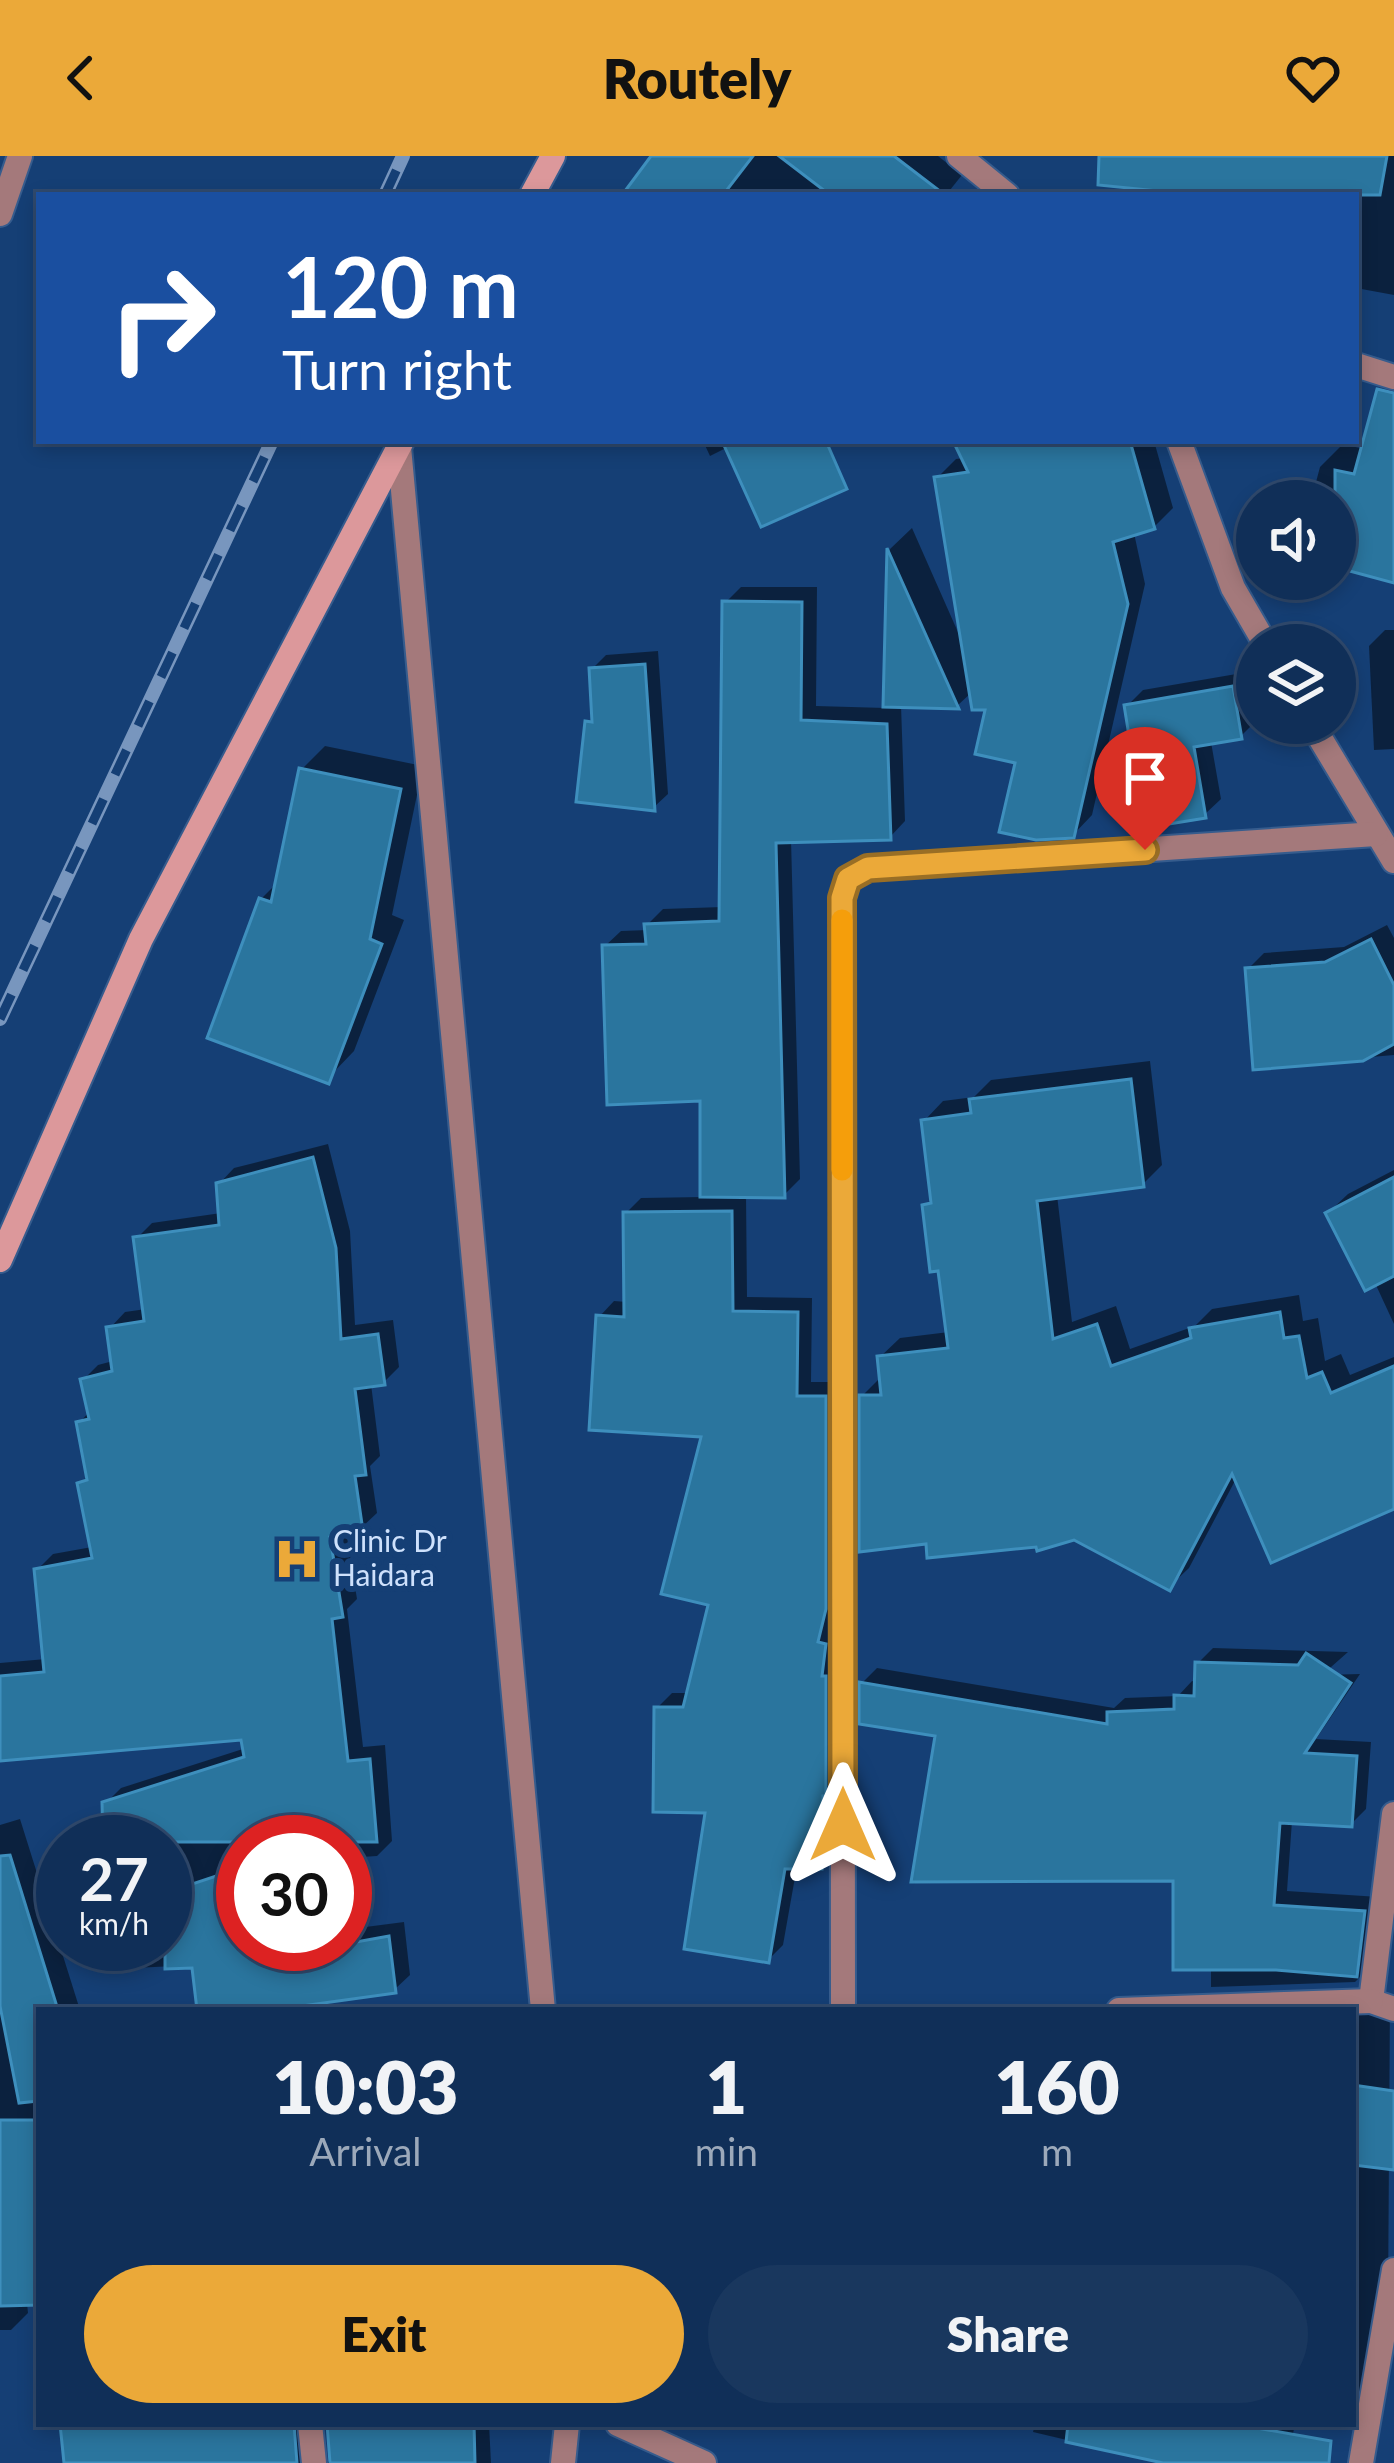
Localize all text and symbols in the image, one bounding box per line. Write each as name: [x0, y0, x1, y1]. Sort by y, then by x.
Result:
icon: back: [48, 45, 114, 111]
icon: heart: [1280, 45, 1346, 111]
text: Routely: [603, 46, 791, 111]
text: 120 m: [282, 235, 519, 336]
icon: right: [84, 240, 240, 396]
text: Turn right: [282, 337, 512, 402]
map controls: [1236, 480, 1356, 744]
button: sound: [1236, 480, 1356, 600]
button: layers: [1236, 624, 1356, 744]
pin: [1094, 727, 1196, 850]
icon: arrive: [1112, 745, 1178, 811]
place label: Clinic Dr Haidara: [333, 1522, 447, 1592]
hospital icon: Clinic Dr Haidara: [272, 1534, 322, 1584]
position arrow: [780, 1762, 906, 1888]
speed limit sign: 30: [216, 1815, 372, 1971]
text: 27: [79, 1842, 149, 1914]
text: km/h: [79, 1905, 149, 1941]
text: 10:03: [272, 2043, 458, 2129]
text: 1: [706, 2043, 747, 2129]
text: 160: [994, 2043, 1120, 2129]
text: Arrival: [309, 2128, 422, 2174]
text: min: [695, 2128, 758, 2174]
text: m: [1041, 2128, 1073, 2174]
button: Exit: [84, 2265, 684, 2403]
button: Share: [708, 2265, 1308, 2403]

